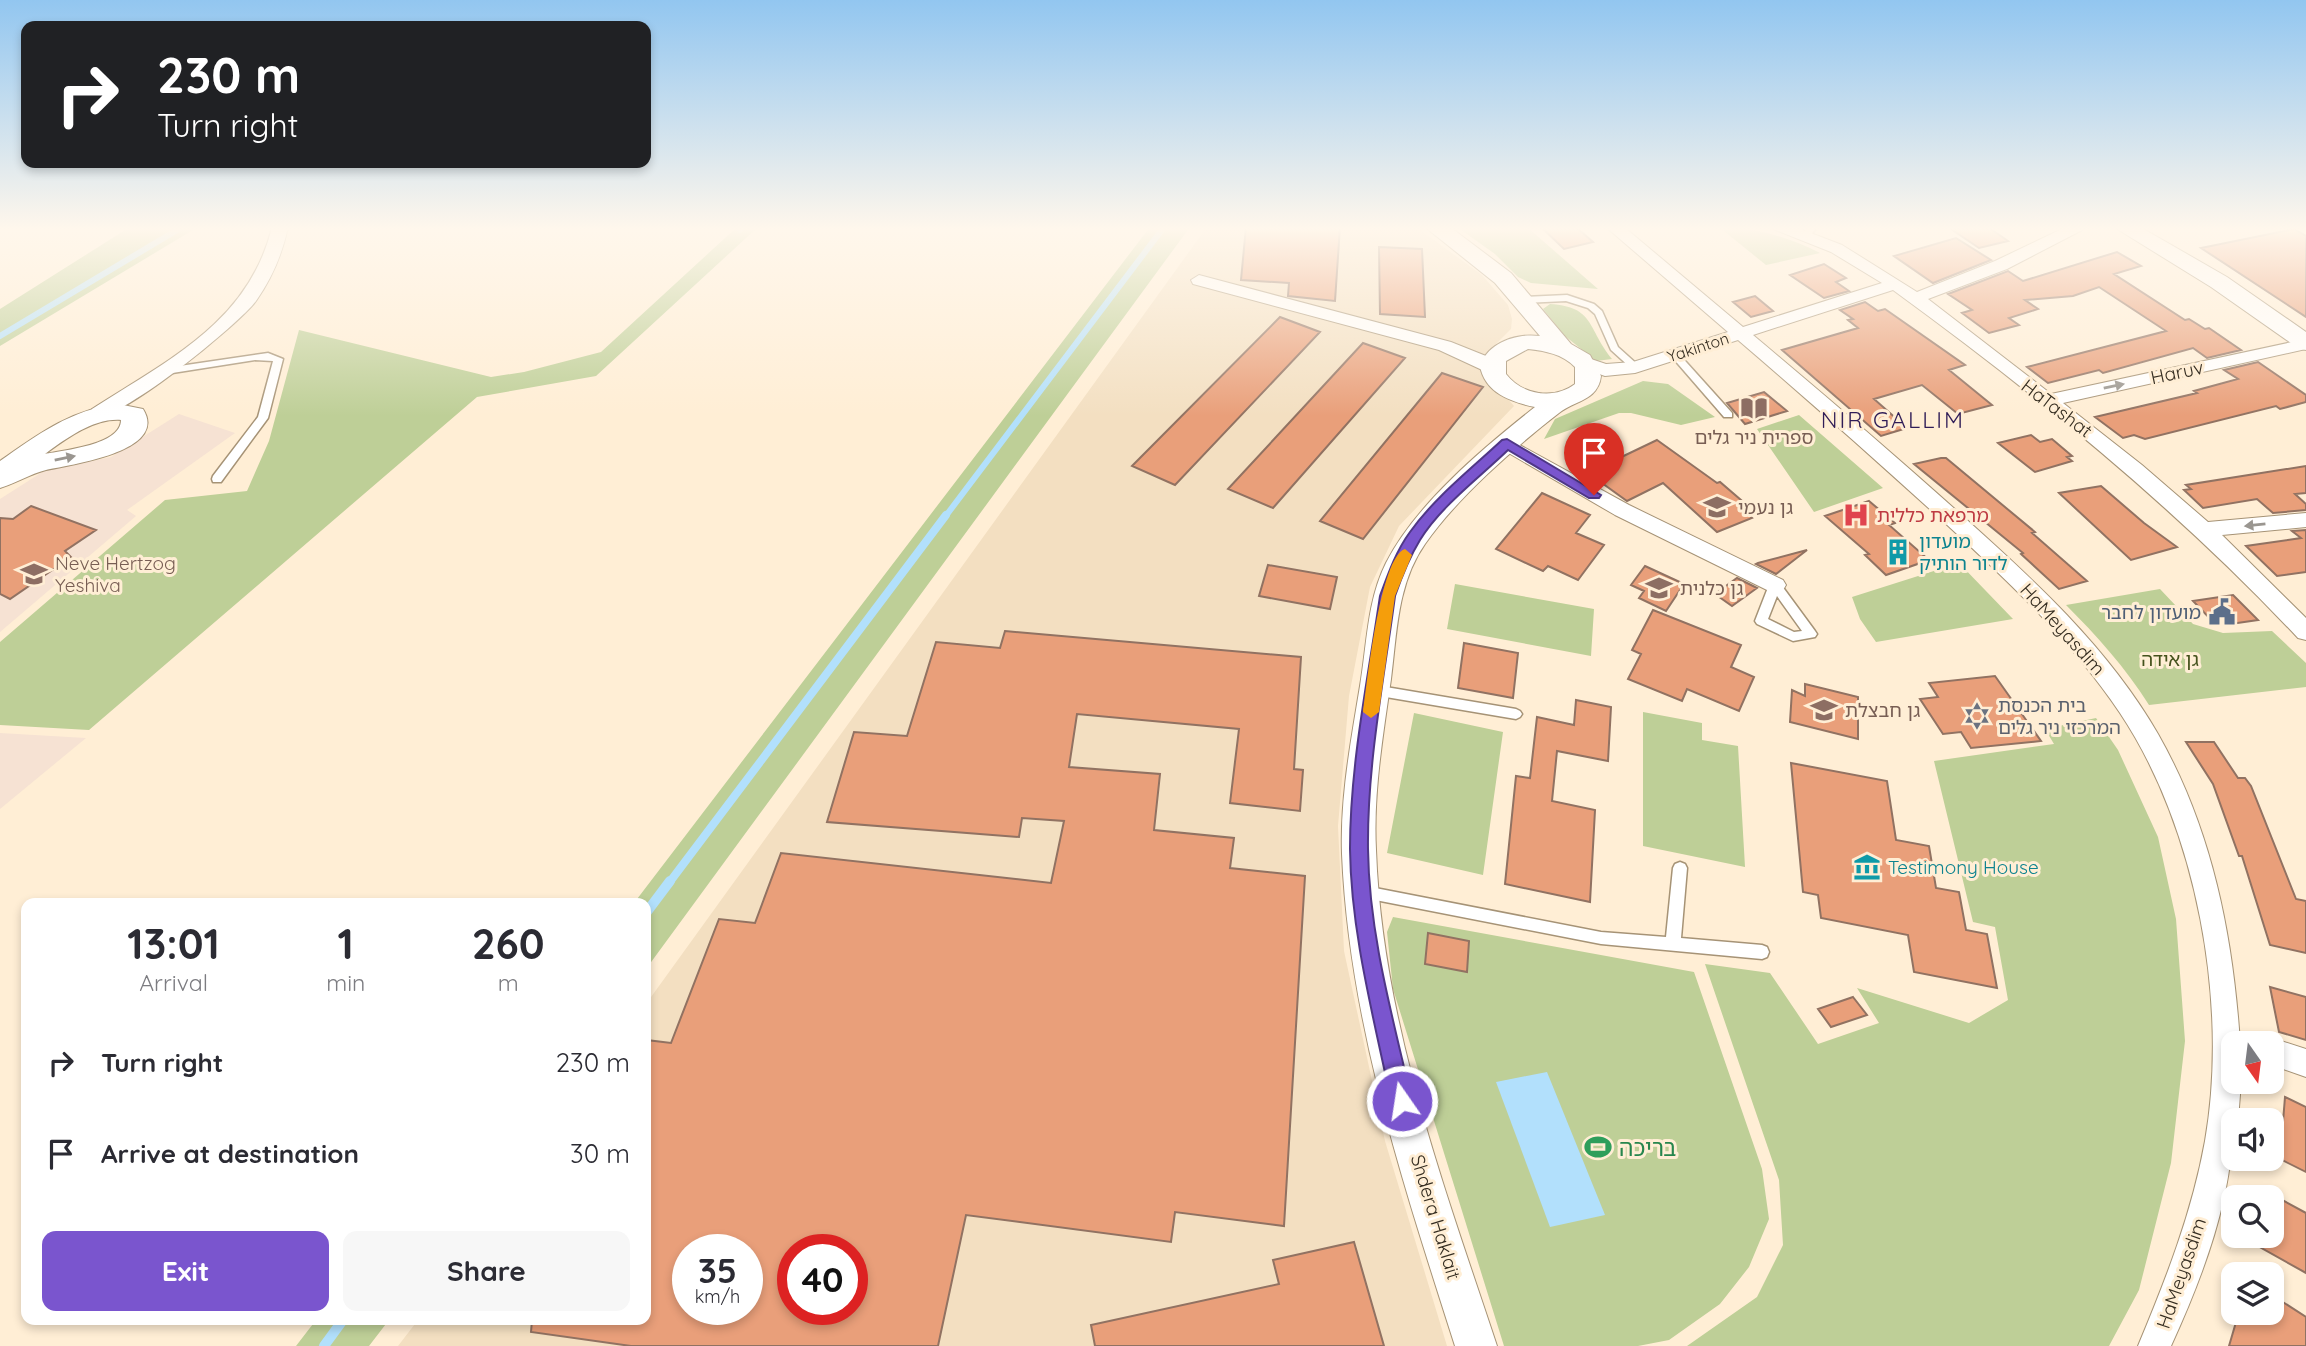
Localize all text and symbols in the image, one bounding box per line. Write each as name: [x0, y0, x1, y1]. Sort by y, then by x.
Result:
text: 230 m: [157, 44, 300, 105]
icon: right: [42, 49, 133, 140]
text: Turn right: [157, 105, 298, 145]
street label: Yakinton: [1665, 328, 1731, 366]
street label: Haruv: [2148, 355, 2206, 389]
street label: HaTashat: [2017, 374, 2097, 442]
one-way arrow: [2103, 381, 2125, 392]
library icon: ספרית ניר גלים: [1739, 393, 1769, 423]
district label: NIR GALLIM: [1821, 405, 1965, 434]
pin: [1564, 423, 1624, 495]
place label: ספרית ניר גלים: [1695, 425, 1813, 449]
icon: arrive: [1575, 434, 1613, 472]
one-way arrow: [54, 453, 76, 464]
school or university icon: גן נעמי: [1702, 492, 1732, 522]
place label: גן נעמי: [1738, 495, 1793, 519]
hospital icon: מרפאת כללית: [1841, 500, 1871, 530]
place label: מרפאת כללית: [1877, 503, 1989, 527]
one-way arrow: [2244, 519, 2266, 530]
place label: מועדון לדור הותיק: [1919, 529, 2008, 575]
building icon: מועדון לדור הותיק: [1883, 537, 1913, 567]
place label: Neve Hertzog Yeshiva: [55, 551, 176, 597]
school or university icon: Neve Hertzog Yeshiva: [19, 559, 49, 589]
school or university icon: גן כלנית: [1644, 573, 1674, 603]
place label: גן כלנית: [1680, 576, 1743, 600]
street label: HaMeyasdim: [2015, 578, 2111, 680]
public building icon: מועדון לחבר: [2207, 597, 2237, 627]
place label: מועדון לחבר: [2101, 600, 2201, 624]
park label: גן אידה: [2141, 647, 2199, 671]
place label: בית הכנסת המרכזי ניר גלים: [1998, 693, 2121, 739]
school or university icon: גן חבצלת: [1809, 695, 1839, 725]
place label: גן חבצלת: [1845, 698, 1920, 722]
synagogue icon: בית הכנסת המרכזי ניר גלים: [1962, 701, 1992, 731]
museum icon: Testimony House: [1852, 852, 1882, 882]
place label: Testimony House: [1888, 855, 2039, 879]
text: 13:01: [127, 917, 220, 970]
text: 1: [338, 917, 354, 970]
text: 260: [472, 917, 545, 970]
text: Arrival: [139, 968, 208, 997]
text: min: [326, 968, 365, 997]
text: m: [498, 968, 519, 997]
north arrow: [2221, 1031, 2284, 1094]
map controls: [2221, 1031, 2284, 1325]
icon: right: [42, 1044, 80, 1082]
text: Turn right: [101, 1046, 223, 1079]
text: 230 m: [556, 1046, 630, 1079]
position arrow: [1365, 1064, 1439, 1138]
button: sound: [2221, 1108, 2284, 1171]
sports icon: בריכה: [1583, 1132, 1613, 1162]
place label: בריכה: [1619, 1133, 1677, 1162]
icon: arrive: [42, 1135, 80, 1173]
text: Arrive at destination: [101, 1137, 359, 1170]
text: 30 m: [570, 1137, 630, 1170]
street label: Shdera Haklait: [1406, 1152, 1466, 1282]
button: search: [2221, 1185, 2284, 1248]
street label: HaMeyasdim: [2151, 1214, 2211, 1332]
button: Exit: [42, 1231, 329, 1311]
button: Share: [343, 1231, 630, 1311]
speed limit sign: 40: [777, 1234, 868, 1325]
text: 35: [698, 1248, 737, 1292]
button: layers: [2221, 1262, 2284, 1325]
text: km/h: [695, 1285, 740, 1308]

